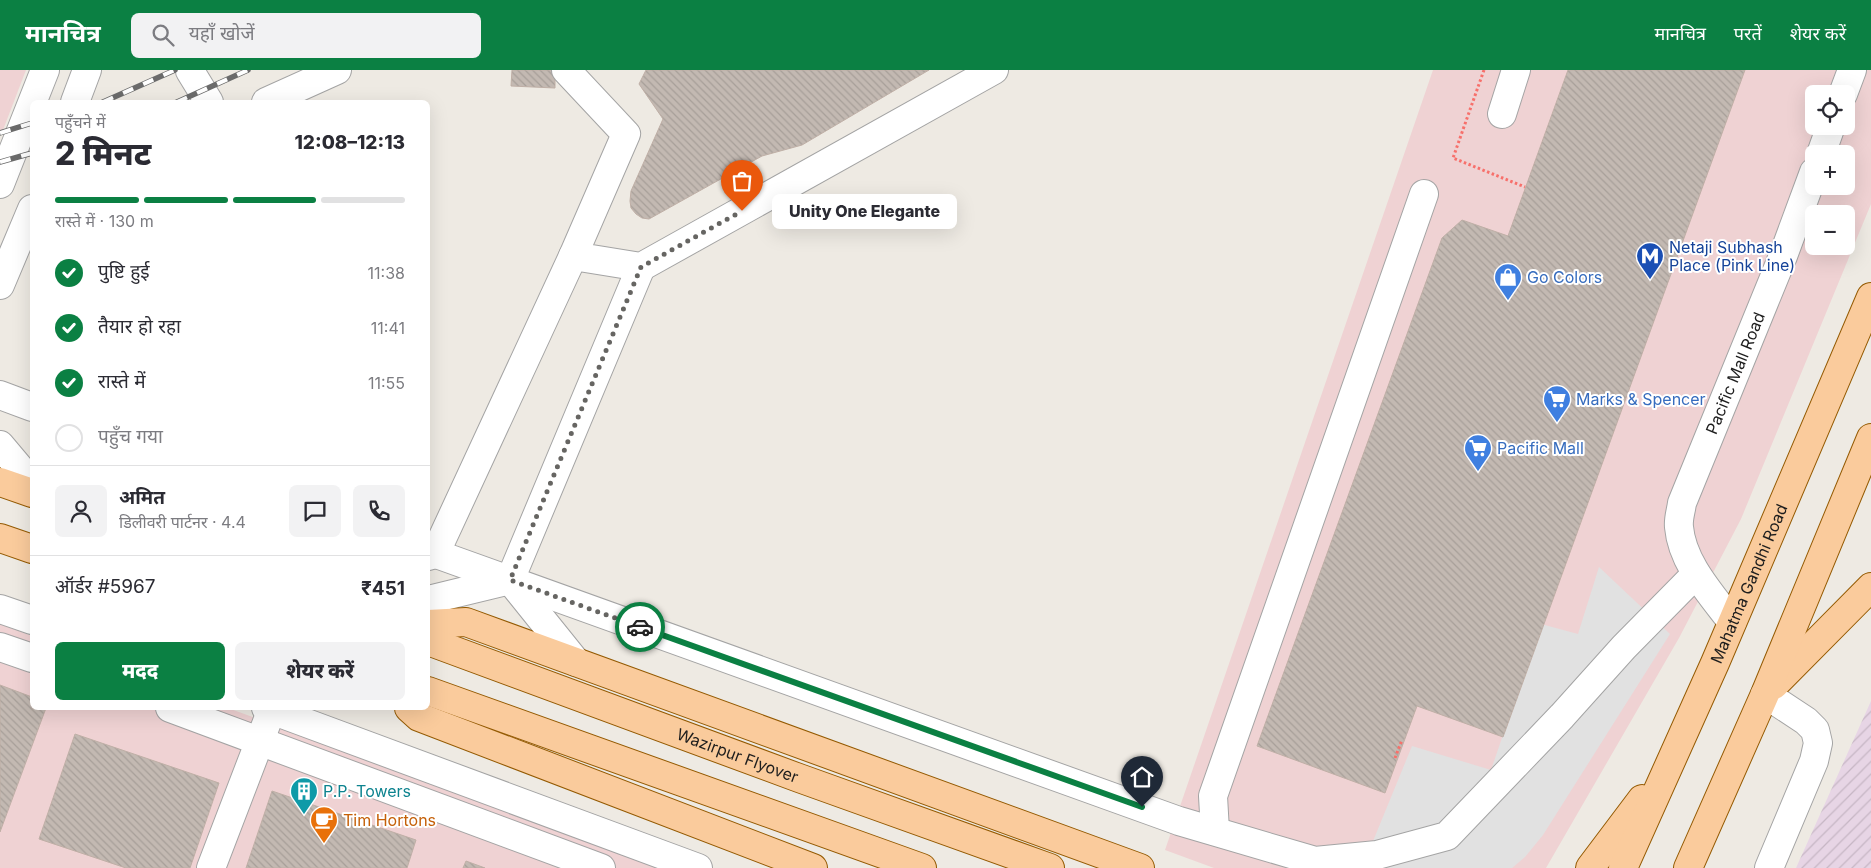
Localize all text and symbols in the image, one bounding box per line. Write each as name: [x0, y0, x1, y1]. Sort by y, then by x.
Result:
search box: [131, 13, 481, 58]
text: मानचित्र: [25, 19, 101, 48]
icon: search: [149, 21, 177, 49]
text: यहाँ खोजें: [189, 22, 255, 45]
text: मानचित्र: [1654, 23, 1706, 44]
text: परतें: [1734, 23, 1762, 44]
text: शेयर करें: [1790, 23, 1846, 44]
map controls: [1805, 85, 1855, 255]
button: locate: [1805, 85, 1855, 135]
text: पहुँचने में: [55, 112, 106, 132]
text: 12:08–12:13: [294, 131, 405, 154]
text: 2 मिनट: [55, 134, 151, 173]
button: +: [1805, 145, 1855, 195]
pin: [721, 160, 763, 211]
icon: bag: [728, 167, 756, 195]
callout: Unity One Elegante: [772, 194, 957, 228]
text: Unity One Elegante: [789, 201, 940, 221]
button: −: [1805, 205, 1855, 255]
text: रास्ते में · 130 m: [55, 211, 154, 231]
place label: Netaji Subhash Place (Pink Line): [1669, 237, 1795, 275]
metro station icon: Netaji Subhash Place (Pink Line): [1635, 241, 1665, 280]
icon: check: [55, 259, 83, 287]
text: पुष्टि हुई: [98, 260, 150, 283]
shop icon: Go Colors: [1493, 262, 1523, 301]
text: 11:38: [368, 263, 405, 283]
place label: Go Colors: [1527, 267, 1602, 287]
street label: Pacific Mall Road: [1701, 309, 1769, 437]
icon: check: [55, 314, 83, 342]
text: तैयार हो रहा: [98, 315, 181, 338]
text: 11:41: [371, 318, 405, 338]
icon: check: [55, 369, 83, 397]
text: रास्ते में: [98, 370, 146, 393]
text: 11:55: [368, 373, 405, 393]
supermarket icon: Marks & Spencer: [1542, 384, 1572, 423]
place label: Marks & Spencer: [1576, 389, 1706, 409]
text: पहुँच गया: [98, 425, 163, 448]
supermarket icon: Pacific Mall: [1463, 433, 1493, 472]
place label: Pacific Mall: [1497, 438, 1584, 458]
button: person: [55, 485, 107, 537]
button: chat: [289, 485, 341, 537]
button: phone: [353, 485, 405, 537]
text: अमित: [119, 486, 165, 509]
street label: Mahatma Gandhi Road: [1706, 501, 1792, 666]
text: डिलीवरी पार्टनर · 4.4: [119, 512, 246, 532]
text: ऑर्डर #5967: [55, 575, 156, 598]
text: ₹451: [361, 577, 405, 600]
courier: [615, 602, 665, 652]
icon: car: [626, 613, 654, 641]
button: मदद: [55, 642, 225, 700]
button: शेयर करें: [235, 642, 405, 700]
street label: Wazirpur Flyover: [674, 724, 801, 787]
pin: [1121, 756, 1163, 807]
icon: home: [1128, 763, 1156, 791]
building icon: P.P. Towers: [289, 776, 319, 815]
place label: P.P. Towers: [323, 781, 411, 801]
cafe icon: Tim Hortons: [309, 805, 339, 844]
place label: Tim Hortons: [343, 810, 436, 830]

